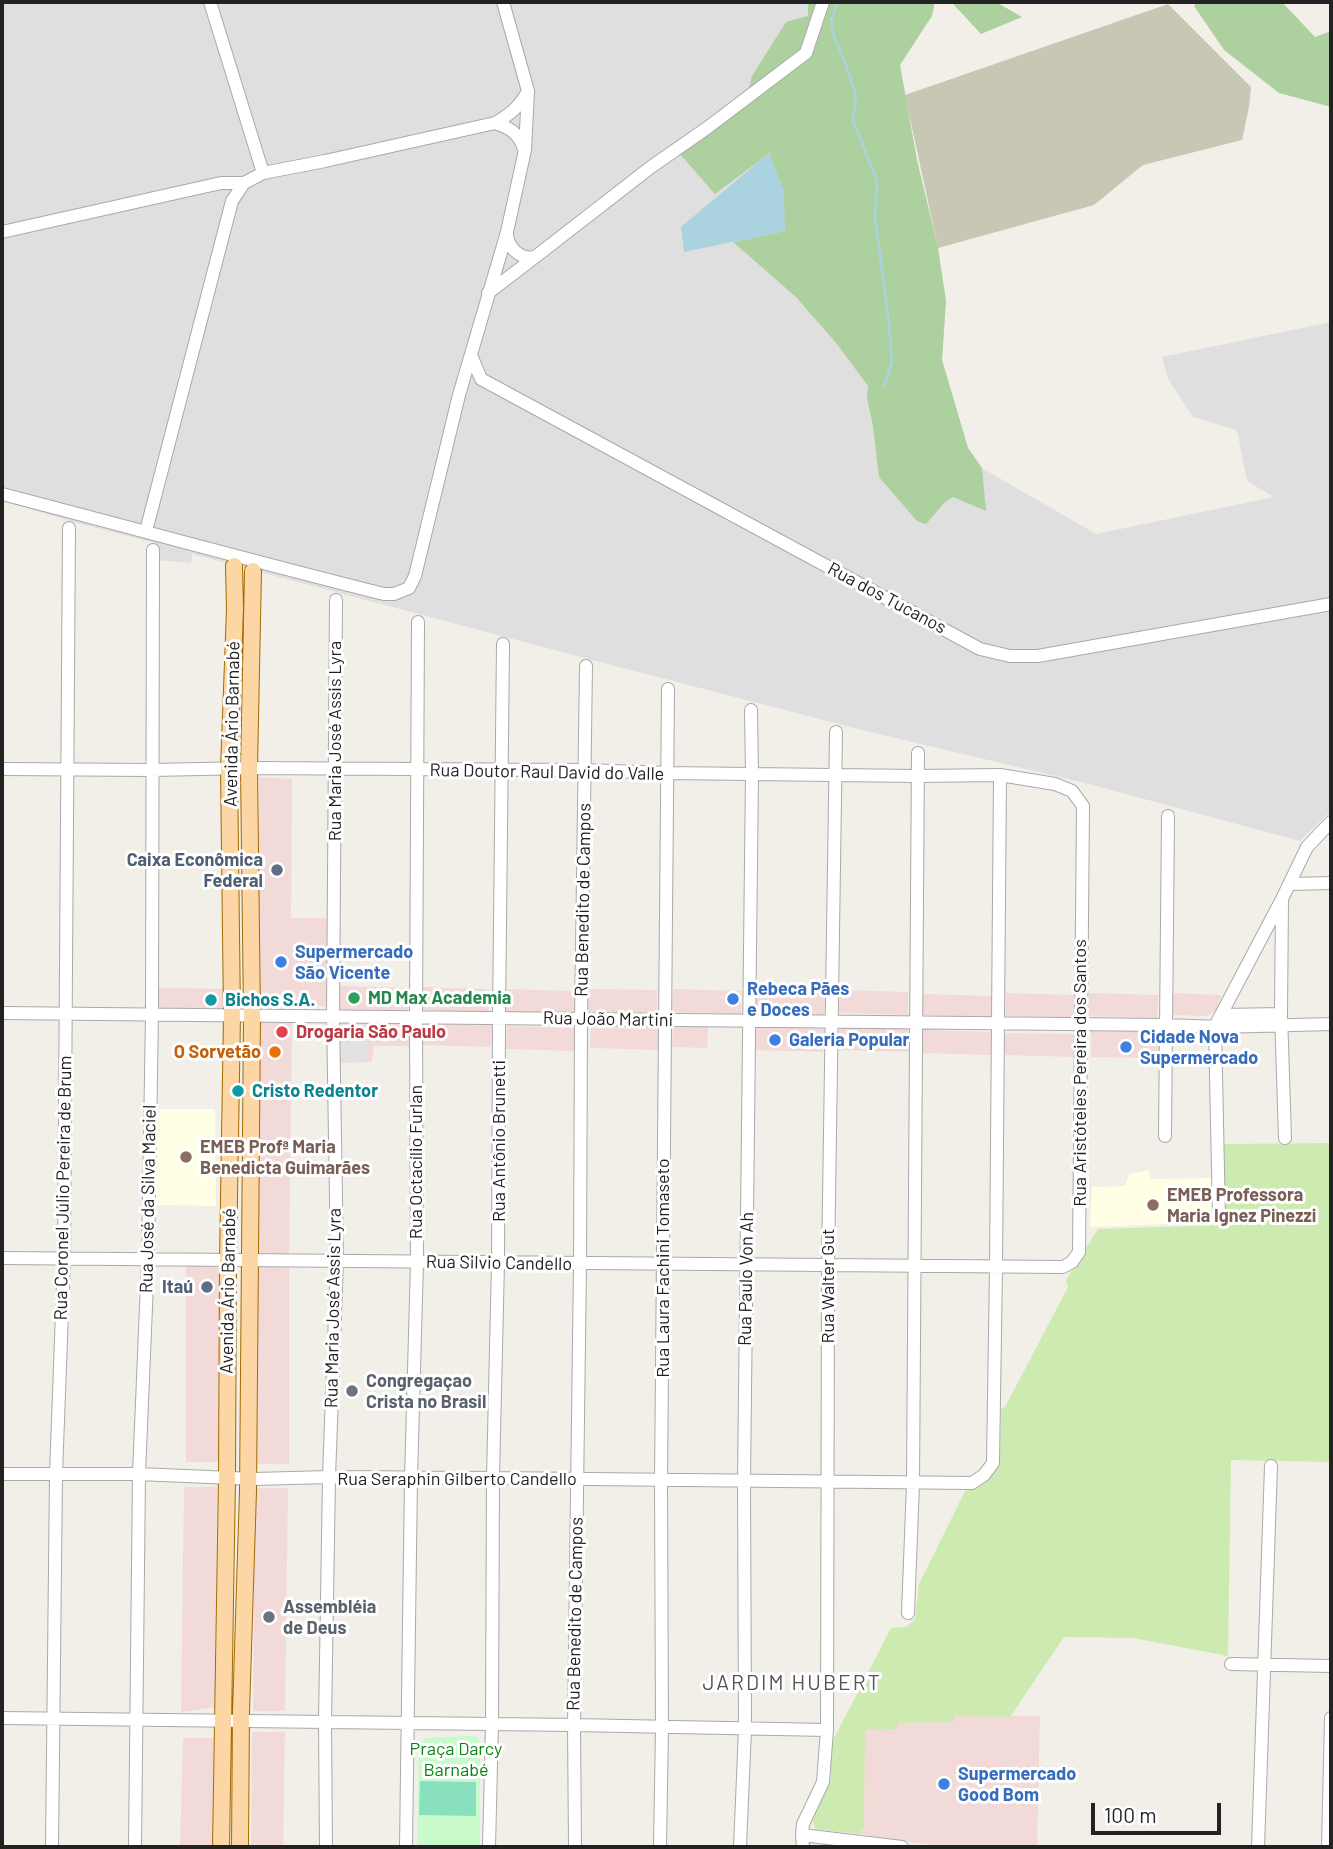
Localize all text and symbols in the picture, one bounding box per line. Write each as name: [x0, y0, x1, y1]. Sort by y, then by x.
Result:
street label: Rua dos Tucanos: [824, 558, 950, 638]
street label: Avenida Ário Barnabé: [220, 641, 244, 807]
street label: Rua Maria José Assis Lyra: [324, 641, 346, 841]
street label: Rua Doutor Raul David do Valle: [430, 759, 664, 785]
street label: Rua Benedito de Campos: [571, 803, 595, 997]
place label: Caixa Econômica Federal: [127, 849, 263, 892]
marker: Caixa Econômica Federal: [269, 862, 285, 878]
street label: Rua Aristóteles Pereira dos Santos: [1069, 939, 1091, 1207]
place label: Supermercado São Vicente: [295, 941, 413, 984]
marker: Supermercado São Vicente: [273, 954, 289, 970]
place label: Rebeca Pães e Doces: [747, 978, 849, 1020]
place label: MD Max Academia: [368, 987, 511, 1009]
place label: Bichos S.A.: [225, 989, 315, 1011]
marker: MD Max Academia: [346, 990, 362, 1006]
marker: Rebeca Pães e Doces: [725, 991, 741, 1007]
marker: Bichos S.A.: [203, 992, 219, 1008]
street label: Rua João Martini: [543, 1007, 673, 1031]
place label: Drogaria São Paulo: [296, 1021, 446, 1043]
marker: Drogaria São Paulo: [274, 1024, 290, 1040]
place label: Cidade Nova Supermercado: [1140, 1026, 1258, 1068]
place label: Galeria Popular: [789, 1029, 909, 1051]
marker: Galeria Popular: [767, 1032, 783, 1048]
marker: Cidade Nova Supermercado: [1118, 1039, 1134, 1055]
place label: O Sorvetão: [174, 1041, 261, 1063]
marker: O Sorvetão: [267, 1044, 283, 1060]
street label: Rua Coronel Júlio Pereira de Brum: [50, 1055, 76, 1321]
street label: Rua Antônio Brunetti: [488, 1060, 510, 1222]
place label: Cristo Redentor: [252, 1080, 378, 1102]
marker: Cristo Redentor: [230, 1083, 246, 1099]
street label: Rua Octacílio Furlan: [405, 1085, 427, 1239]
street label: Rua José da Silva Maciel: [136, 1105, 160, 1293]
place label: EMEB Profª Maria Benedicta Guimarães: [200, 1136, 370, 1178]
marker: EMEB Profª Maria Benedicta Guimarães: [178, 1149, 194, 1165]
street label: Rua Laura Fachini Tomaseto: [652, 1158, 674, 1378]
place label: EMEB Professora Maria Ignez Pinezzi: [1167, 1184, 1316, 1226]
marker: EMEB Professora Maria Ignez Pinezzi: [1145, 1197, 1161, 1213]
street label: Avenida Ário Barnabé: [216, 1208, 240, 1374]
street label: Rua Maria José Assis Lyra: [320, 1208, 346, 1408]
street label: Rua Paulo Von Ah: [734, 1212, 758, 1346]
street label: Rua Walter Gut: [817, 1228, 839, 1344]
street label: Rua Silvio Candello: [426, 1251, 572, 1275]
place label: Itaú: [162, 1276, 193, 1298]
marker: Itaú: [199, 1279, 215, 1295]
place label: Congregaçao Crista no Brasil: [366, 1370, 486, 1412]
marker: Congregaçao Crista no Brasil: [344, 1383, 360, 1399]
street label: Rua Seraphin Gilberto Candello: [337, 1468, 577, 1490]
street label: Rua Benedito de Campos: [563, 1517, 587, 1711]
place label: Assembléia de Deus: [283, 1596, 376, 1638]
marker: Assembléia de Deus: [261, 1609, 277, 1625]
district label: JARDIM HUBERT: [704, 1670, 880, 1696]
park label: Praça Darcy Barnabé: [410, 1738, 502, 1780]
place label: Supermercado Good Bom: [958, 1763, 1076, 1806]
marker: Supermercado Good Bom: [936, 1776, 952, 1792]
scale bar: [1095, 1790, 1224, 1834]
text: 100 m: [1104, 1802, 1157, 1827]

